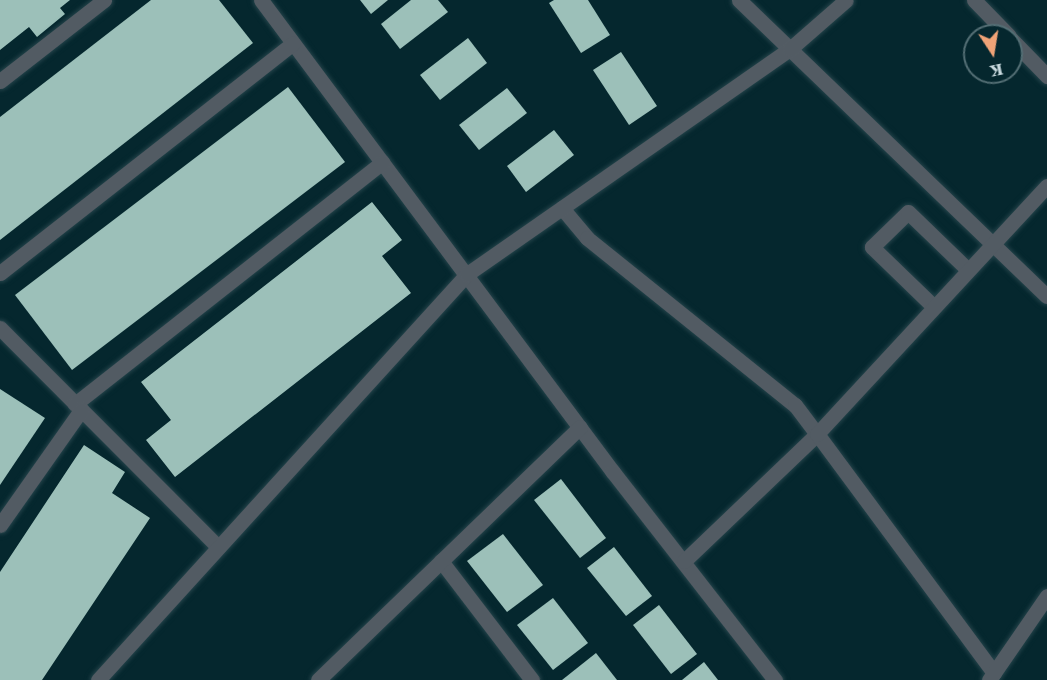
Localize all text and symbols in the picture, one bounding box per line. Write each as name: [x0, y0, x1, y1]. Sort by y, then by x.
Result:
north arrow: [963, 24, 1023, 84]
text: K: [988, 60, 1005, 81]

